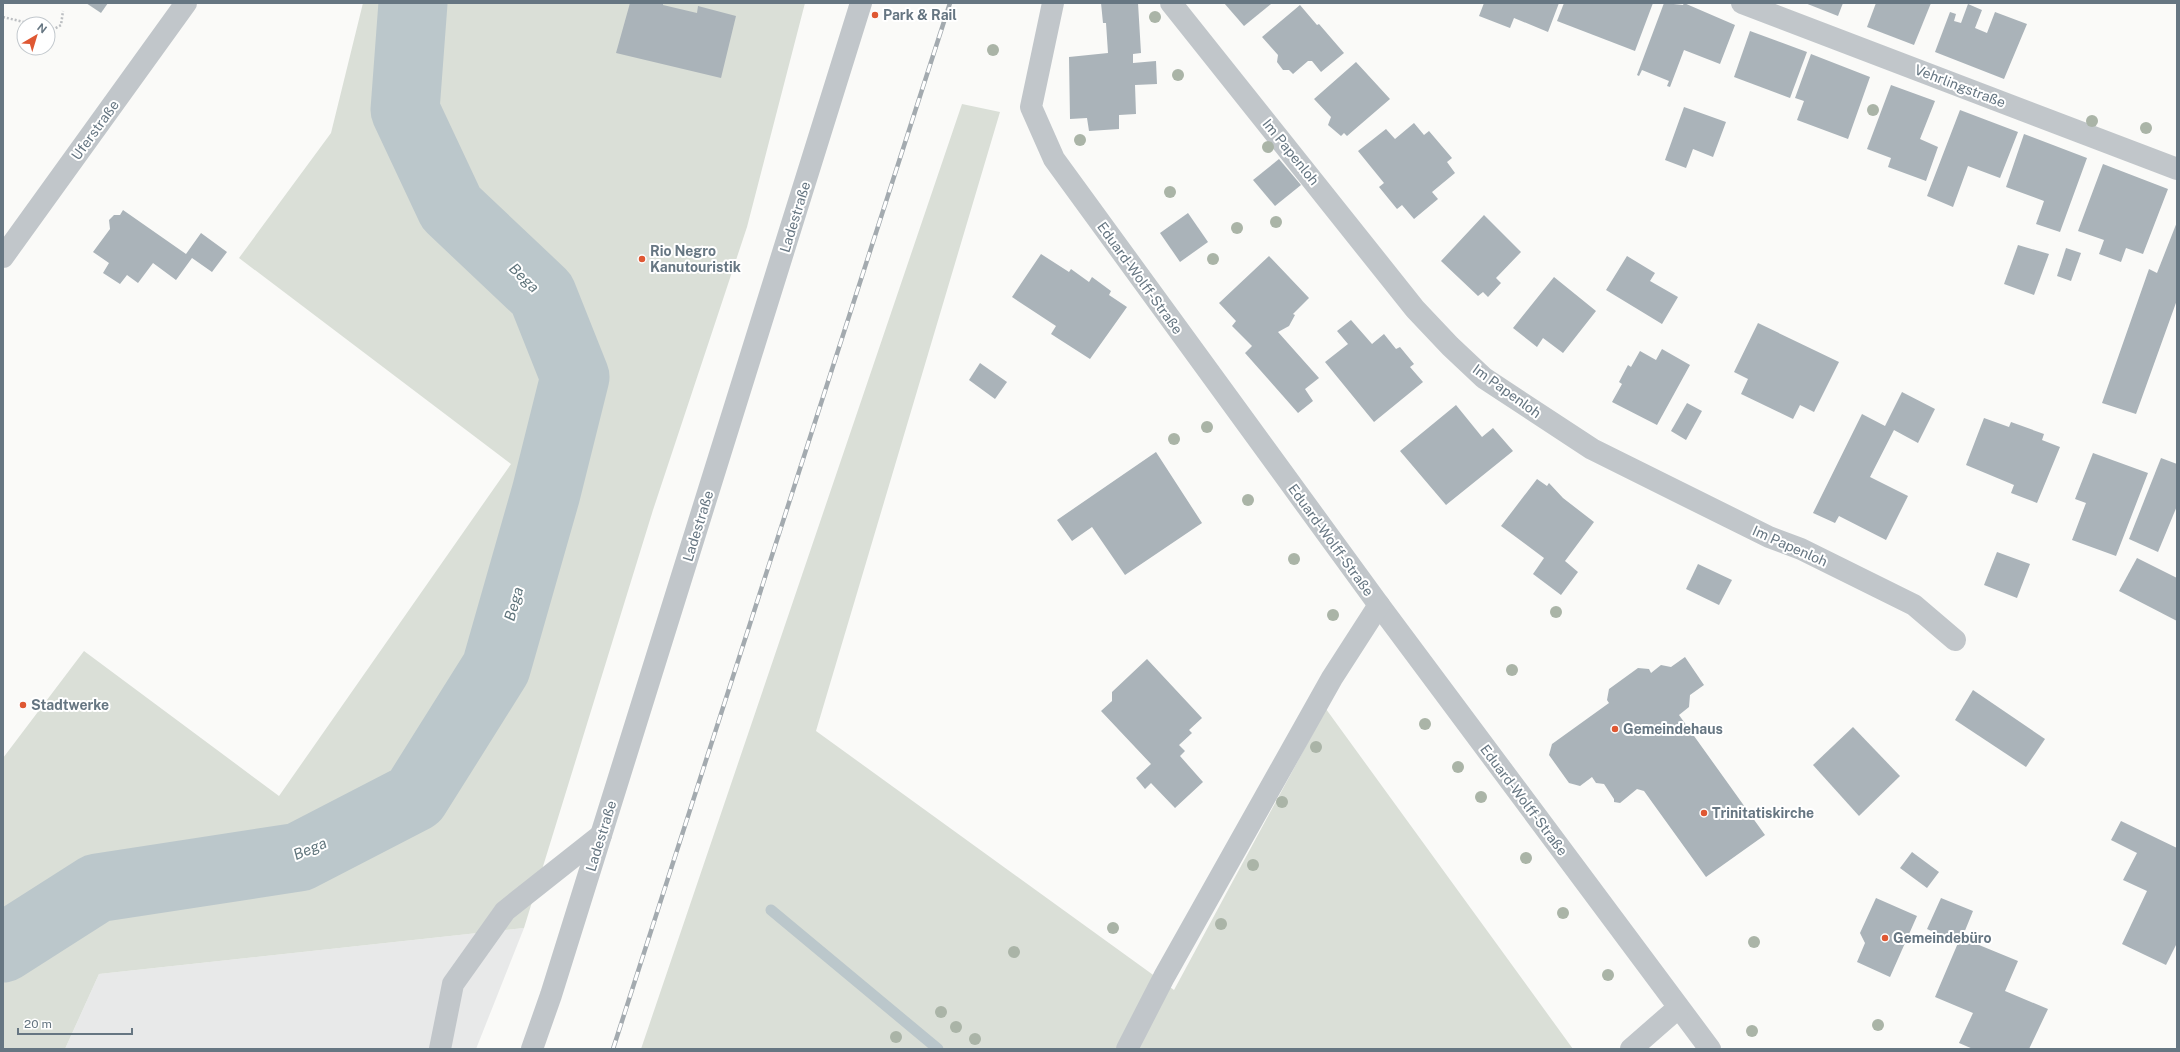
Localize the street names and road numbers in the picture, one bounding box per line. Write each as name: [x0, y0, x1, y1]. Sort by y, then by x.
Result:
street label: Vehrlingstraße: [1912, 61, 2008, 111]
street label: Uferstraße: [68, 97, 122, 163]
street label: Im Papenloh: [1260, 116, 1322, 188]
street label: Ladestraße: [777, 180, 813, 254]
street label: Eduard-Wolff-Straße: [1094, 219, 1186, 337]
street label: Im Papenloh: [1470, 361, 1544, 421]
street label: Eduard-Wolff-Straße: [1285, 481, 1377, 599]
street label: Ladestraße: [680, 489, 716, 563]
street label: Im Papenloh: [1750, 522, 1830, 570]
street label: Eduard-Wolff-Straße: [1477, 741, 1571, 859]
street label: Ladestraße: [583, 799, 619, 873]

